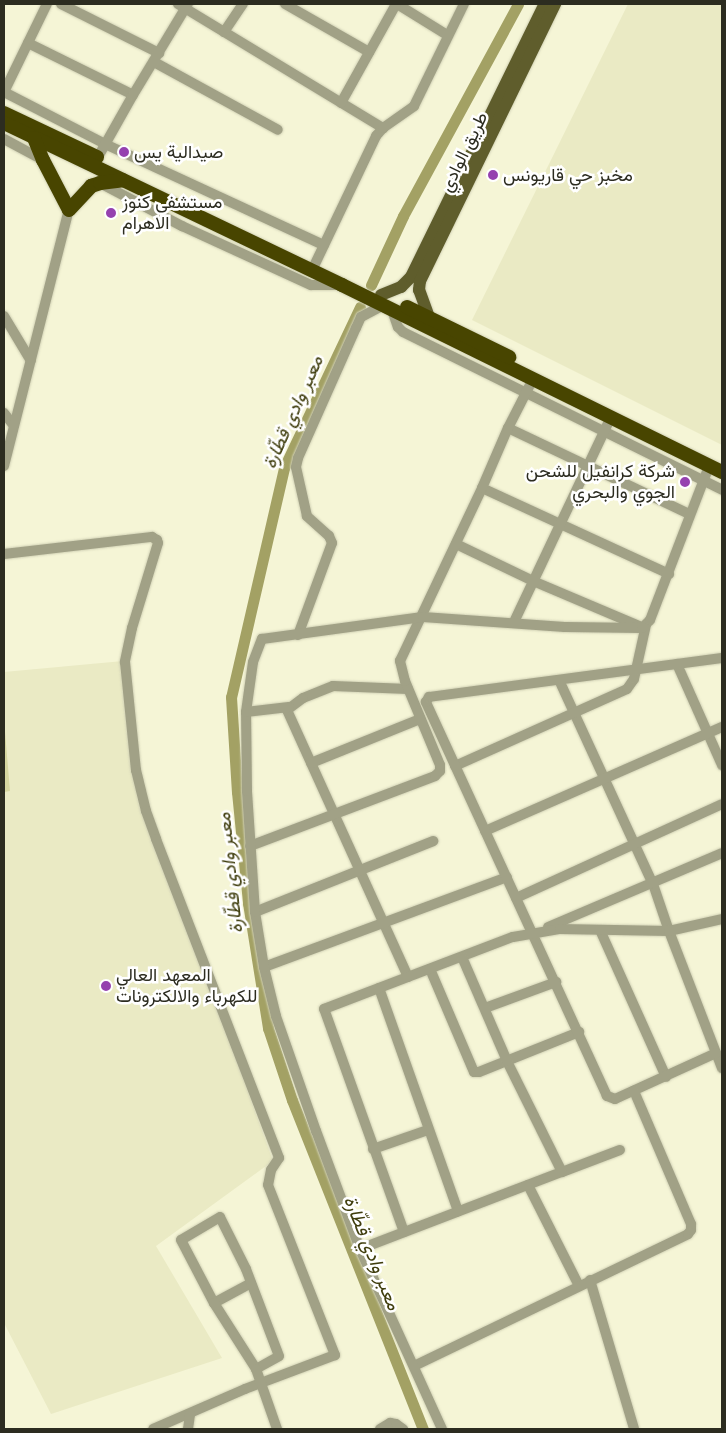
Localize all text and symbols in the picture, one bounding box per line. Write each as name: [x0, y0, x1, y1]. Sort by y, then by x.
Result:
street label: طريق الوادي: [435, 109, 493, 195]
place label: صيدالية يس: [134, 141, 223, 163]
marker: صيدالية يس: [118, 146, 130, 158]
place label: مخبز حي قاريونس: [503, 164, 633, 186]
marker: مخبز حي قاريونس: [487, 169, 499, 181]
place label: مستشفى كنوز الاهرام: [122, 192, 222, 234]
marker: مستشفى كنوز الاهرام: [104, 206, 118, 220]
water label: معبر وادي قطّارة: [258, 352, 328, 472]
place label: شركة كرانفيل للشحن الجوي والبحري: [526, 461, 675, 504]
marker: شركة كرانفيل للشحن الجوي والبحري: [679, 476, 691, 488]
water label: معبر وادي قطّارة: [212, 812, 248, 934]
place label: المعهد العالي للكهرباء والالكترونات: [116, 965, 257, 1008]
marker: المعهد العالي للكهرباء والالكترونات: [100, 980, 112, 992]
water label: معبر وادي قطّارة: [339, 1193, 405, 1313]

